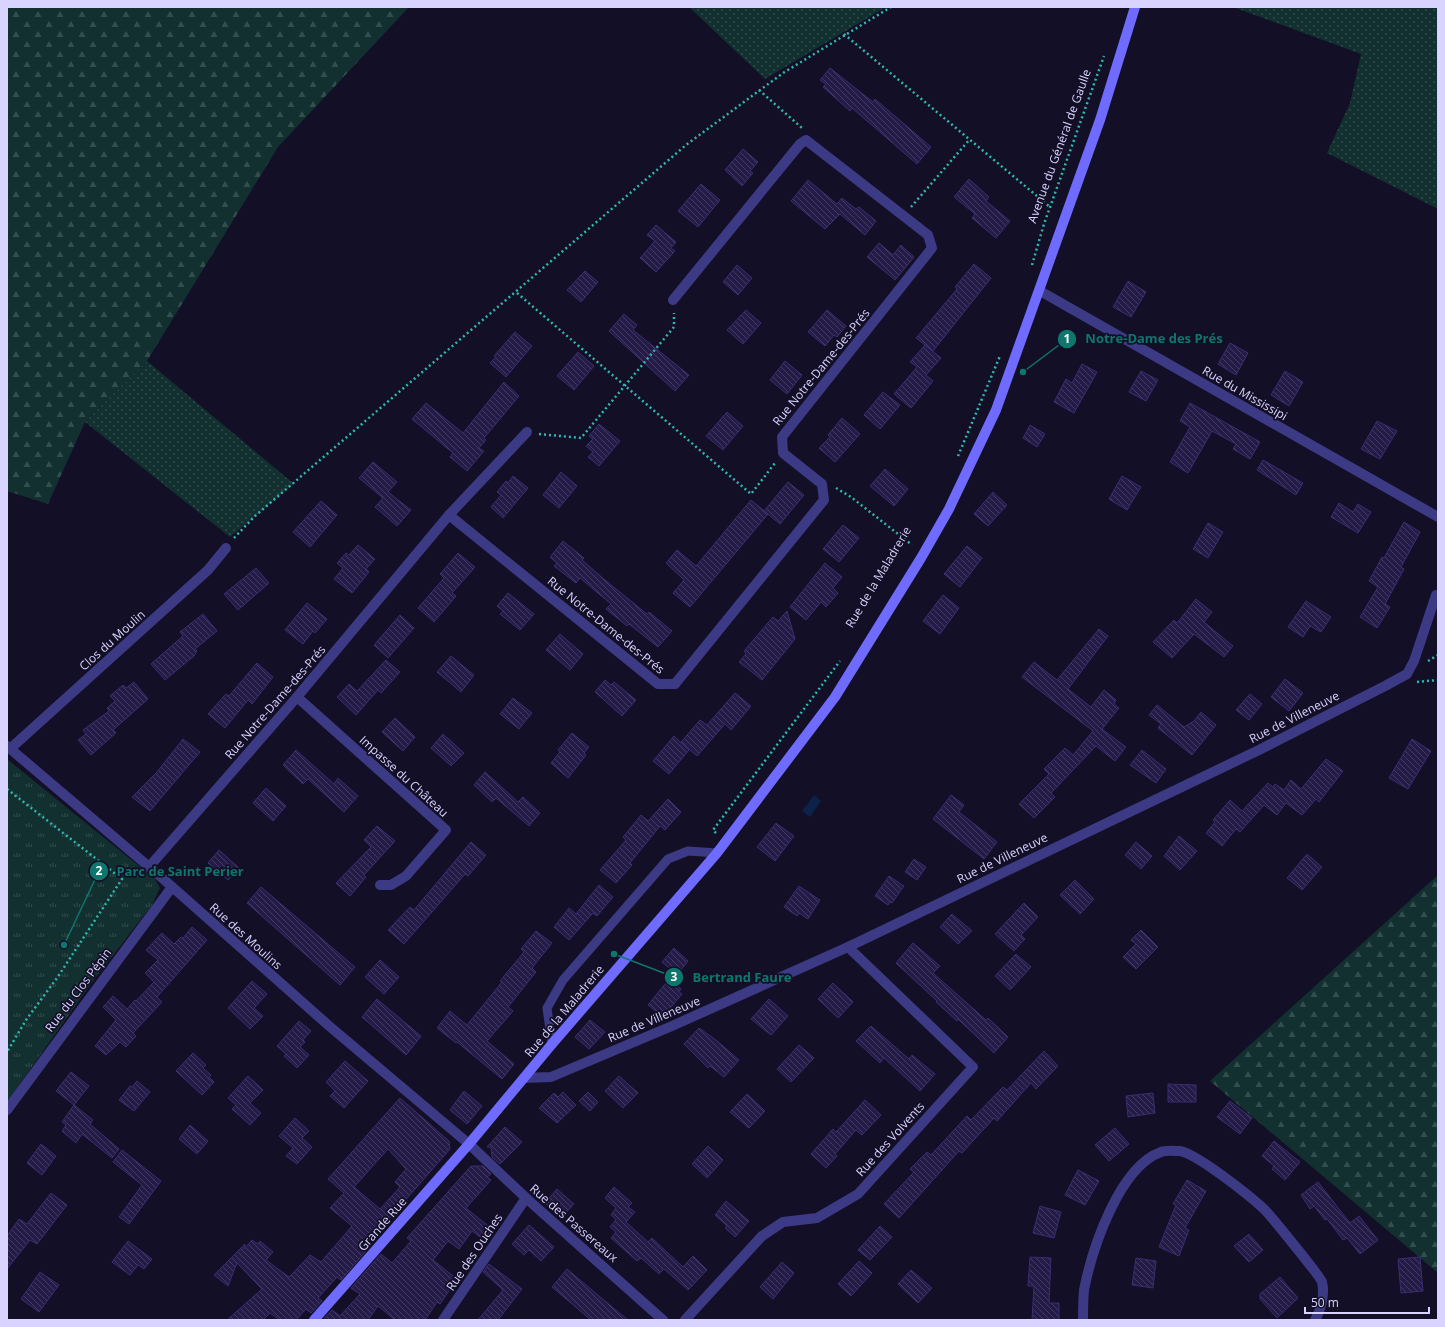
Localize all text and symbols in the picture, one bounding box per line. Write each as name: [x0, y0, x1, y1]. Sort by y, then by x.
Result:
street label: Avenue du Général de Gaulle: [1023, 66, 1095, 225]
street label: Rue Notre-Dame-des-Prés: [768, 305, 874, 429]
callout: Notre-Dame des Prés: [1057, 326, 1230, 351]
text: Notre-Dame des Prés: [1085, 329, 1223, 347]
text: 1: [1064, 330, 1070, 347]
street label: Rue du Mississipi: [1199, 362, 1291, 424]
street label: Rue de la Maladrerie: [841, 523, 915, 631]
street label: Rue Notre-Dame-des-Prés: [544, 572, 668, 678]
street label: Clos du Moulin: [75, 606, 149, 674]
street label: Rue Notre-Dame-des-Prés: [221, 641, 329, 763]
street label: Rue de Villeneuve: [1246, 687, 1342, 747]
street label: Impasse du Château: [356, 731, 452, 821]
street label: Rue de Villeneuve: [954, 829, 1050, 887]
callout: Parc de Saint Perier: [89, 859, 252, 884]
text: 2: [96, 862, 103, 879]
text: Parc de Saint Perier: [116, 862, 244, 880]
street label: Rue des Moulins: [206, 899, 286, 973]
street label: Rue du Clos Pépin: [41, 945, 115, 1035]
street label: Rue de la Maladrerie: [520, 961, 608, 1061]
callout: Bertrand Faure: [664, 965, 799, 990]
text: 3: [671, 968, 678, 985]
text: Bertrand Faure: [693, 968, 792, 986]
street label: Rue de Villeneuve: [605, 992, 703, 1046]
street label: Rue des Volvents: [852, 1098, 928, 1180]
street label: Rue des Passereaux: [526, 1180, 622, 1266]
street label: Grande Rue: [354, 1193, 410, 1255]
street label: Rue des Ouches: [442, 1210, 506, 1294]
scale bar: [1305, 1289, 1429, 1315]
text: 50 m: [1311, 1294, 1339, 1311]

